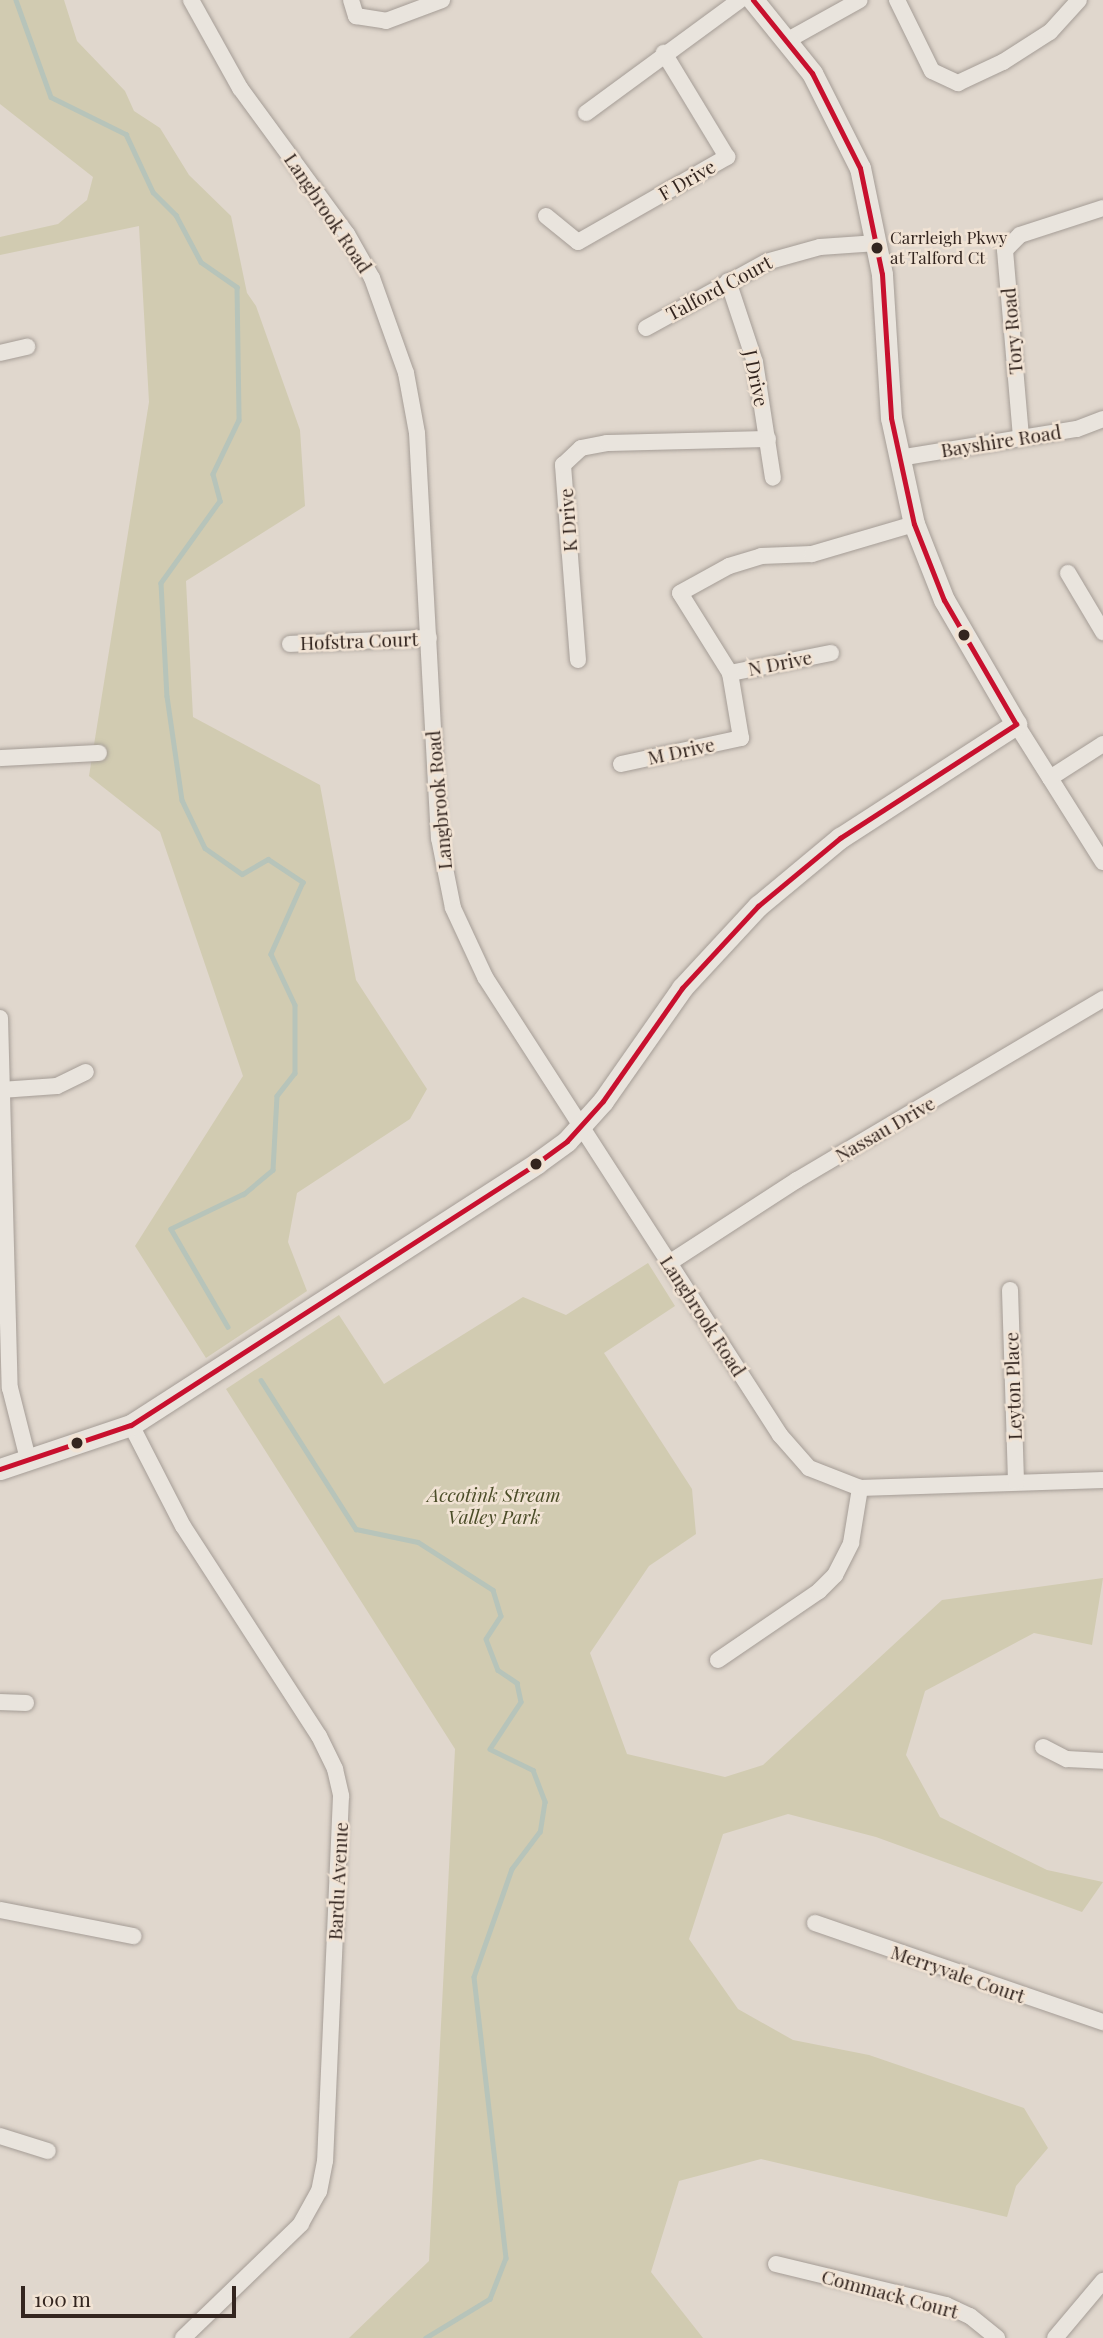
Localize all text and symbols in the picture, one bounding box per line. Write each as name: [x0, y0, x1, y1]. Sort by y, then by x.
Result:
street label: Langbrook Road: [280, 149, 376, 277]
street label: F Drive: [654, 155, 720, 205]
place label: Carrleigh Pkwy at Talford Ct: [890, 228, 1007, 268]
marker: Carrleigh Pkwy at Talford Ct: [870, 241, 884, 255]
street label: Talford Court: [662, 251, 776, 325]
street label: Tory Road: [997, 286, 1027, 376]
street label: J Drive: [739, 348, 773, 408]
street label: Bayshire Road: [939, 420, 1063, 462]
street label: K Drive: [554, 487, 582, 553]
street label: Hofstra Court: [299, 628, 419, 654]
unlabelled marker: [957, 628, 971, 642]
street label: N Drive: [746, 646, 814, 680]
street label: Langbrook Road: [422, 729, 456, 871]
street label: M Drive: [645, 733, 717, 769]
street label: Nassau Drive: [831, 1091, 939, 1167]
unlabelled marker: [529, 1157, 543, 1171]
street label: Langbrook Road: [655, 1251, 751, 1381]
street label: Leyton Place: [1000, 1332, 1026, 1440]
unlabelled marker: [70, 1436, 84, 1450]
park label: Accotink Stream Valley Park: [427, 1484, 561, 1528]
street label: Bardu Avenue: [324, 1821, 352, 1941]
street label: Merryvale Court: [888, 1940, 1028, 2008]
street label: Commack Court: [819, 2265, 961, 2323]
scale bar: [24, 2272, 240, 2316]
text: 100 m: [34, 2284, 91, 2312]

